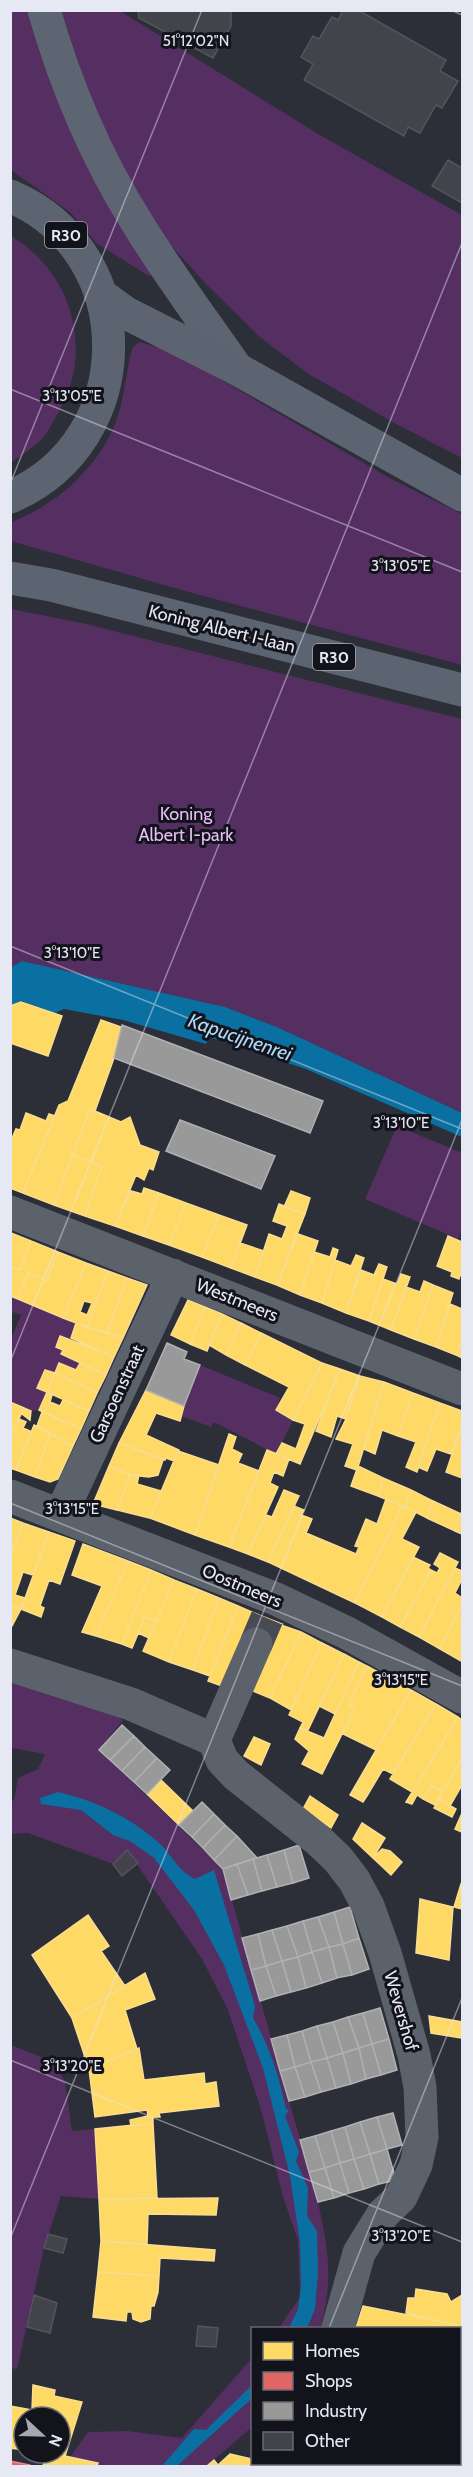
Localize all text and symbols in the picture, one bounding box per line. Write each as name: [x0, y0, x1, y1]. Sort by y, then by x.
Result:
text: 51°12'02"N: [163, 32, 229, 50]
road number: R30: [45, 222, 87, 248]
text: 3°13'05"E: [42, 387, 102, 405]
text: 3°13'05"E: [371, 557, 431, 575]
street label: Koning Albert I-laan: [146, 600, 298, 658]
road number: R30: [313, 644, 355, 670]
park label: Koning Albert I-park: [139, 803, 234, 846]
text: 3°13'10"E: [44, 944, 100, 962]
water label: Kapucijnenrei: [185, 1008, 296, 1066]
text: 3°13'10"E: [373, 1114, 429, 1132]
street label: Westmeers: [193, 1274, 281, 1326]
street label: Garsoenstraat: [85, 1342, 149, 1446]
text: 3°13'15"E: [45, 1500, 99, 1518]
street label: Oostmeers: [199, 1559, 285, 1613]
text: 3°13'15"E: [374, 1671, 428, 1689]
street label: Wevershof: [379, 1969, 423, 2054]
text: 3°13'20"E: [42, 2057, 102, 2075]
text: 3°13'20"E: [371, 2227, 431, 2245]
legend: [251, 2327, 461, 2465]
text: Homes: [305, 2340, 360, 2362]
text: Shops: [305, 2370, 353, 2392]
text: Industry: [305, 2400, 367, 2422]
north arrow: [12, 2405, 72, 2465]
text: Other: [305, 2430, 350, 2452]
text: N: [45, 2432, 66, 2449]

